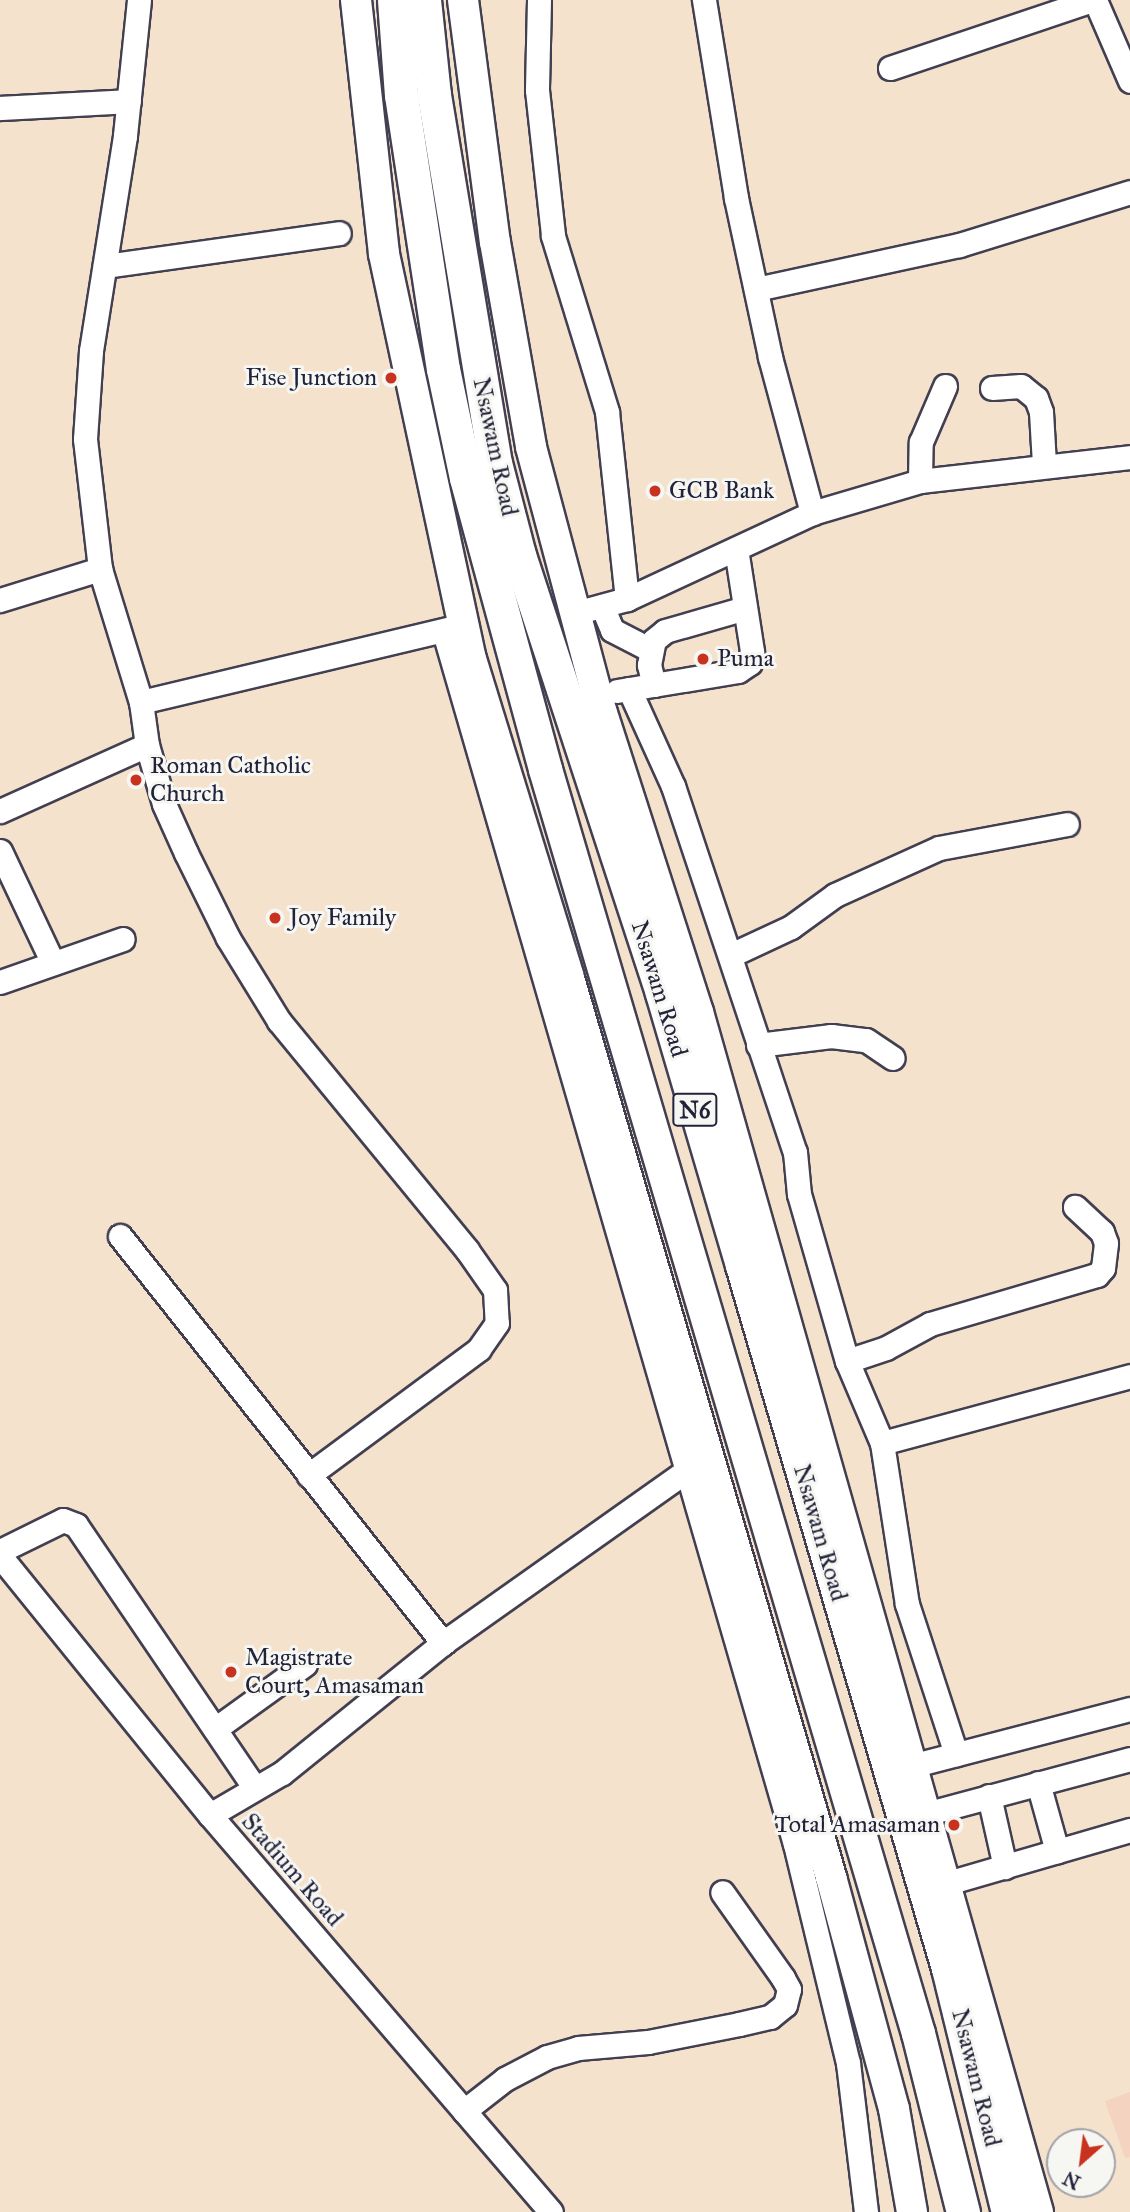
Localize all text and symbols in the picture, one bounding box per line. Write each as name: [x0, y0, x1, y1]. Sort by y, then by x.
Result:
place label: Fise Junction: [245, 364, 377, 392]
marker: Fise Junction: [383, 370, 399, 386]
street label: Nsawam Road: [466, 375, 524, 519]
place label: GCB Bank: [669, 477, 774, 505]
marker: GCB Bank: [647, 483, 663, 499]
place label: Puma: [717, 645, 774, 673]
marker: Puma: [695, 651, 711, 667]
place label: Roman Catholic Church: [150, 752, 311, 808]
marker: Roman Catholic Church: [128, 772, 144, 788]
place label: Joy Family: [289, 904, 396, 932]
marker: Joy Family: [267, 910, 283, 926]
street label: Nsawam Road: [625, 917, 693, 1061]
road number: N6: [672, 1091, 718, 1130]
street label: Nsawam Road: [787, 1461, 853, 1605]
place label: Magistrate Court, Amasaman: [245, 1644, 424, 1700]
marker: Magistrate Court, Amasaman: [223, 1664, 239, 1680]
street label: Stadium Road: [235, 1808, 349, 1932]
place label: Total Amasaman: [774, 1811, 940, 1839]
marker: Total Amasaman: [946, 1817, 962, 1833]
street label: Nsawam Road: [945, 2006, 1007, 2150]
north arrow: [1046, 2128, 1116, 2198]
text: N: [1059, 2166, 1084, 2194]

